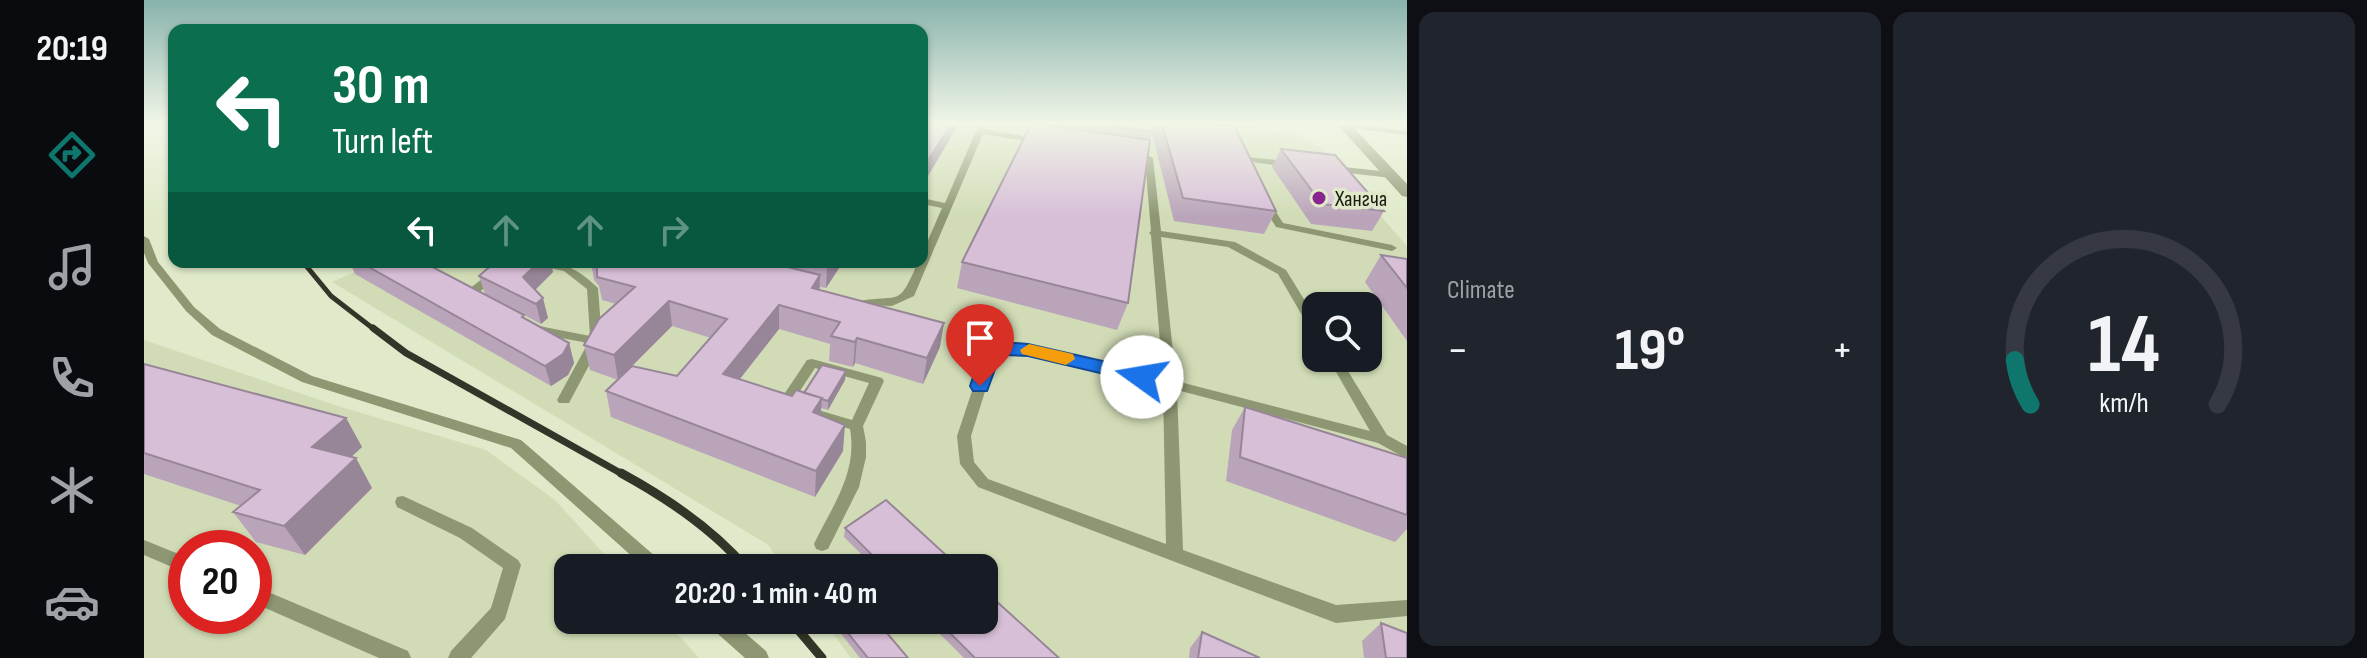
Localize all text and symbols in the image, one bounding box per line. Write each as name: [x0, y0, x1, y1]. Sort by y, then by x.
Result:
text: 20:19: [36, 28, 108, 71]
text: 30 m: [332, 53, 430, 120]
icon: left: [200, 56, 304, 160]
text: Turn left: [332, 121, 433, 164]
icon: directions: [44, 127, 100, 183]
place label: Хангча: [1334, 186, 1387, 213]
marker: Хангча: [1310, 189, 1328, 207]
icon: left: [400, 208, 444, 252]
icon: ahead: [484, 208, 528, 252]
icon: ahead: [568, 208, 612, 252]
icon: right: [652, 208, 696, 252]
icon: music: [44, 239, 100, 295]
text: Climate: [1447, 275, 1515, 306]
map controls: [1302, 292, 1382, 372]
button: search: [1302, 292, 1382, 372]
text: 14: [2088, 296, 2160, 396]
pin: [946, 304, 1014, 386]
text: 19°: [1615, 315, 1685, 387]
icon: arrive: [958, 316, 1002, 360]
text: −: [1447, 324, 1469, 377]
text: +: [1831, 324, 1853, 377]
position arrow: [1100, 335, 1184, 419]
icon: phone: [44, 350, 100, 406]
text: km/h: [2099, 386, 2149, 421]
icon: climate: [44, 462, 100, 518]
speed limit sign: 20: [168, 530, 272, 634]
icon: car: [44, 574, 100, 630]
text: 20:20 · 1 min · 40 m: [675, 576, 877, 612]

